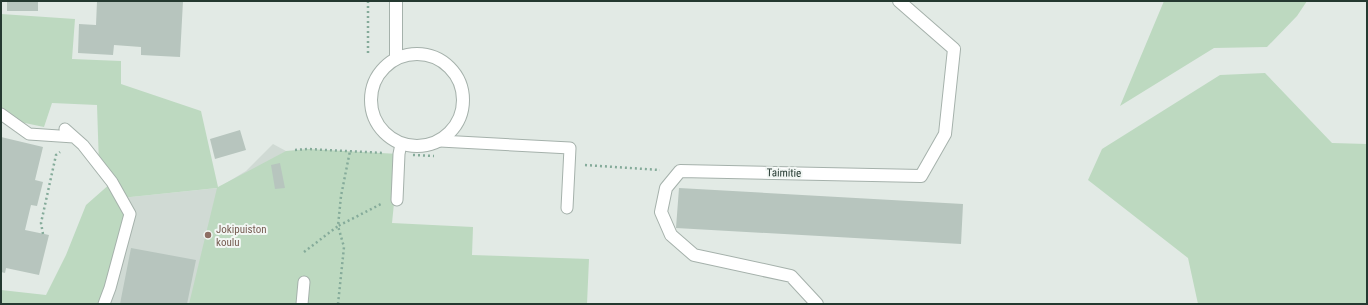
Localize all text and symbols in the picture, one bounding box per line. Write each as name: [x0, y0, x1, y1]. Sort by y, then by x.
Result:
street label: Taimitie: [767, 166, 801, 180]
place label: Jokipuiston koulu: [216, 223, 267, 249]
marker: Jokipuiston koulu: [203, 230, 213, 240]

